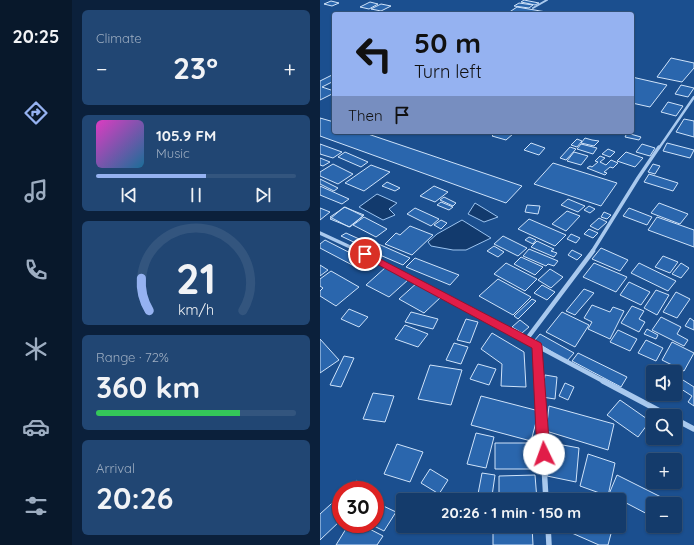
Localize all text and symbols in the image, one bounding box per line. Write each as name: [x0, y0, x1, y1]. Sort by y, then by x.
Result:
text: 20:25: [13, 25, 59, 48]
text: 50 m: [414, 25, 481, 60]
icon: left: [348, 28, 400, 80]
text: Climate: [96, 30, 142, 46]
text: 23°: [173, 49, 218, 87]
text: −: [96, 55, 107, 83]
text: +: [284, 55, 296, 83]
text: Turn left: [414, 60, 482, 83]
icon: directions: [22, 99, 50, 127]
icon: arrive: [391, 104, 413, 126]
text: Then: [348, 106, 383, 125]
text: 105.9 FM: [156, 126, 216, 145]
text: Music: [156, 145, 190, 161]
icon: music: [22, 177, 50, 205]
icon: previous: [118, 184, 140, 206]
icon: pause: [185, 184, 207, 206]
icon: next: [252, 184, 274, 206]
pin: [348, 237, 382, 271]
icon: arrive: [354, 243, 376, 265]
text: 21: [176, 251, 216, 303]
icon: phone: [22, 256, 50, 284]
text: km/h: [178, 300, 214, 318]
icon: climate: [22, 335, 50, 363]
text: Range · 72%: [96, 349, 169, 365]
map controls: [646, 365, 682, 533]
button: sound: [646, 365, 682, 401]
text: 360 km: [96, 368, 200, 406]
button: search: [646, 409, 682, 445]
icon: car: [22, 413, 50, 441]
position arrow: [523, 433, 565, 475]
button: +: [646, 453, 682, 489]
text: Arrival: [96, 460, 135, 476]
text: 20:26: [96, 479, 173, 517]
speed limit sign: 30: [332, 481, 384, 533]
icon: filters: [22, 492, 50, 520]
button: −: [646, 497, 682, 533]
text: 20:26 · 1 min · 150 m: [441, 503, 581, 522]

